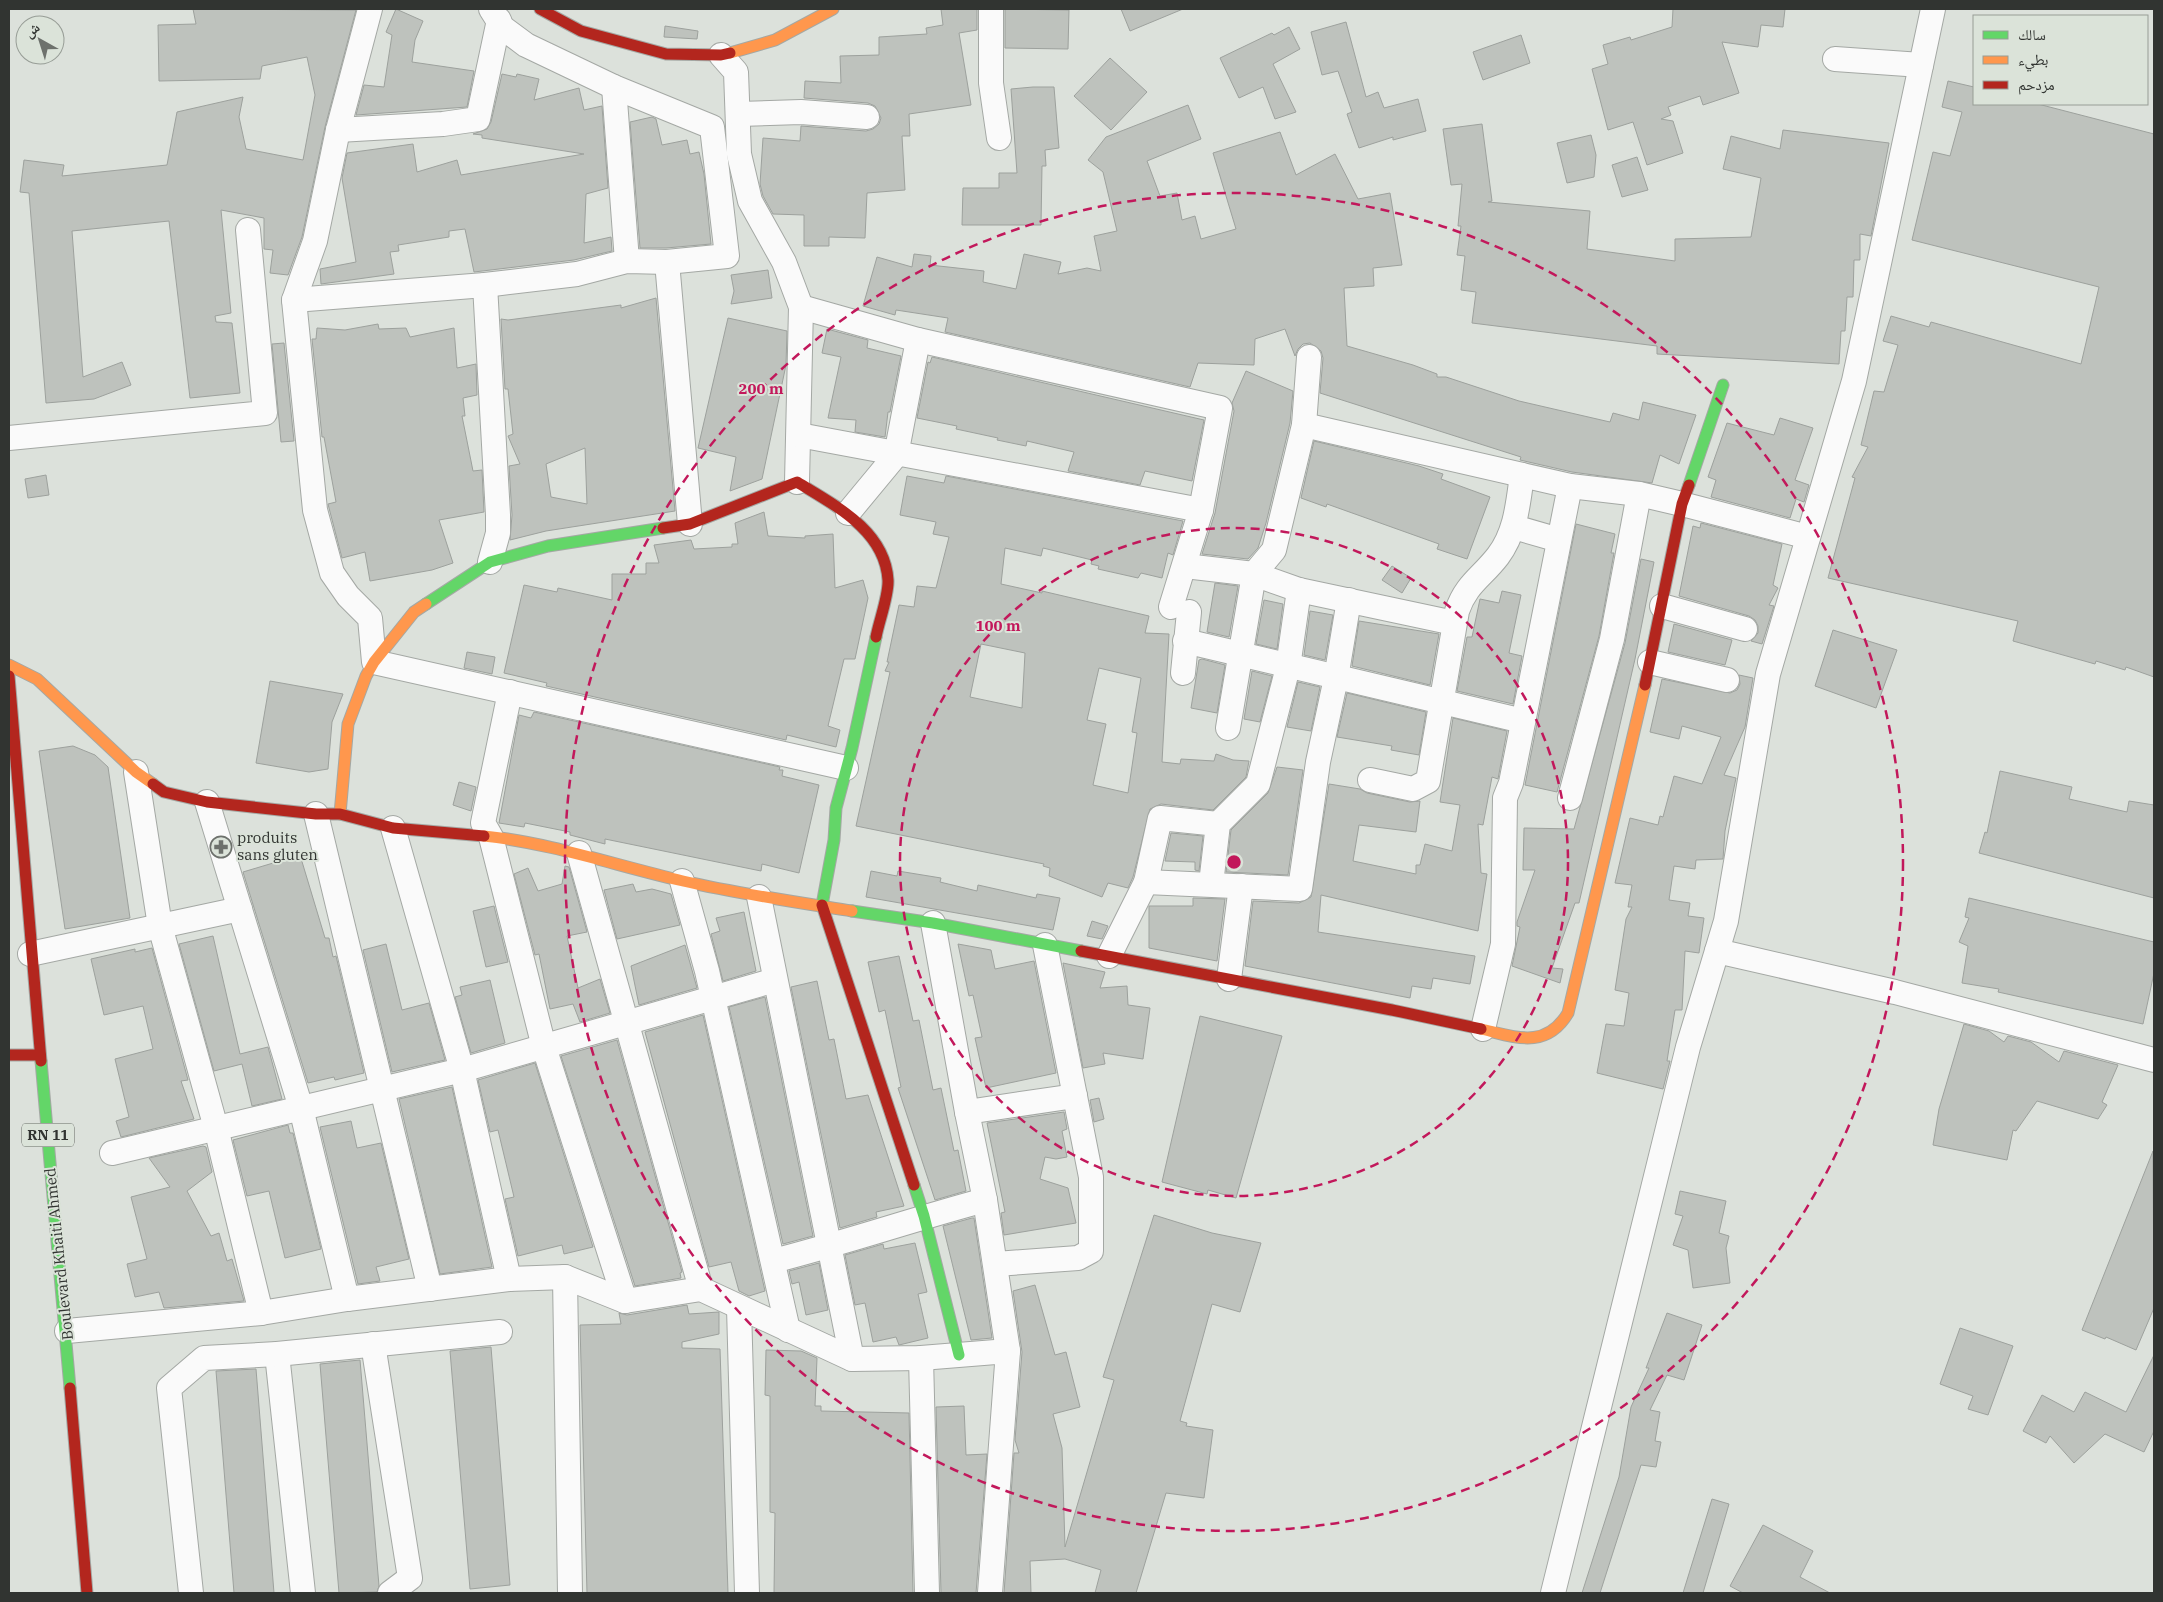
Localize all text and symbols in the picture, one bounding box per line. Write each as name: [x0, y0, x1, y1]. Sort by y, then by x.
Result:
north arrow: [15, 15, 65, 65]
legend: [1973, 15, 2148, 105]
text: ش: [20, 18, 43, 42]
text: سالك: [2018, 25, 2046, 44]
text: بطيء: [2018, 50, 2048, 72]
text: مزدحم: [2018, 75, 2055, 95]
text: 200 m: [738, 379, 784, 398]
text: 100 m: [975, 616, 1021, 635]
place label: produits sans gluten: [237, 828, 318, 864]
pharmacy icon: produits sans gluten: [209, 835, 233, 859]
centre of rings: [1225, 853, 1243, 871]
road number: RN 11: [22, 1124, 74, 1146]
street label: Boulevard Khaiti Ahmed: [40, 1167, 77, 1341]

